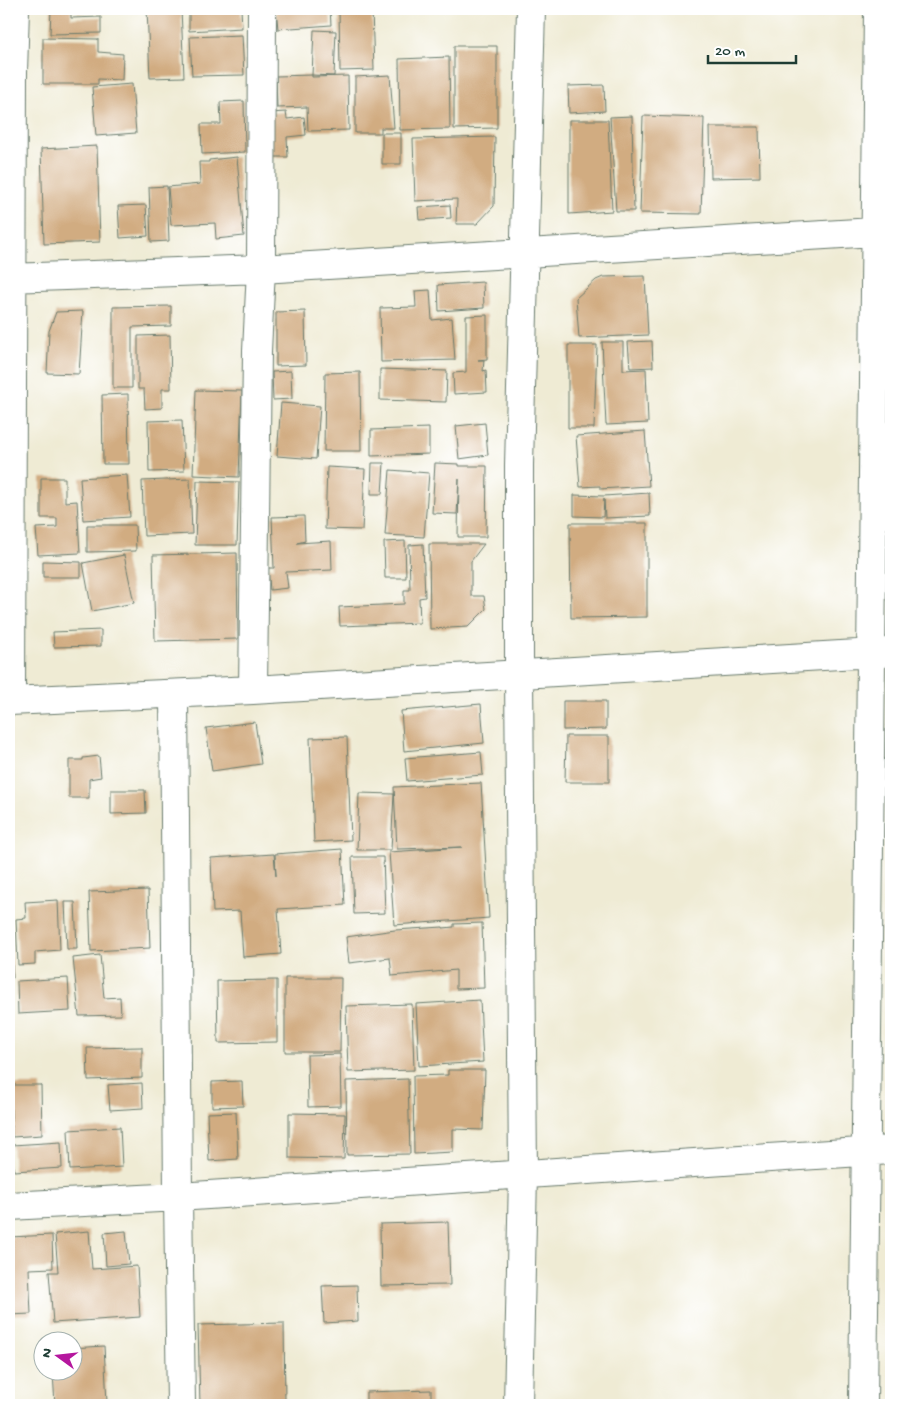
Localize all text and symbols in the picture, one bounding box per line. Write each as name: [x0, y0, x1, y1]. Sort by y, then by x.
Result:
scale bar: [708, 32, 795, 64]
text: 20 m: [715, 43, 745, 61]
north arrow: [32, 1332, 82, 1382]
text: N: [38, 1347, 57, 1360]

